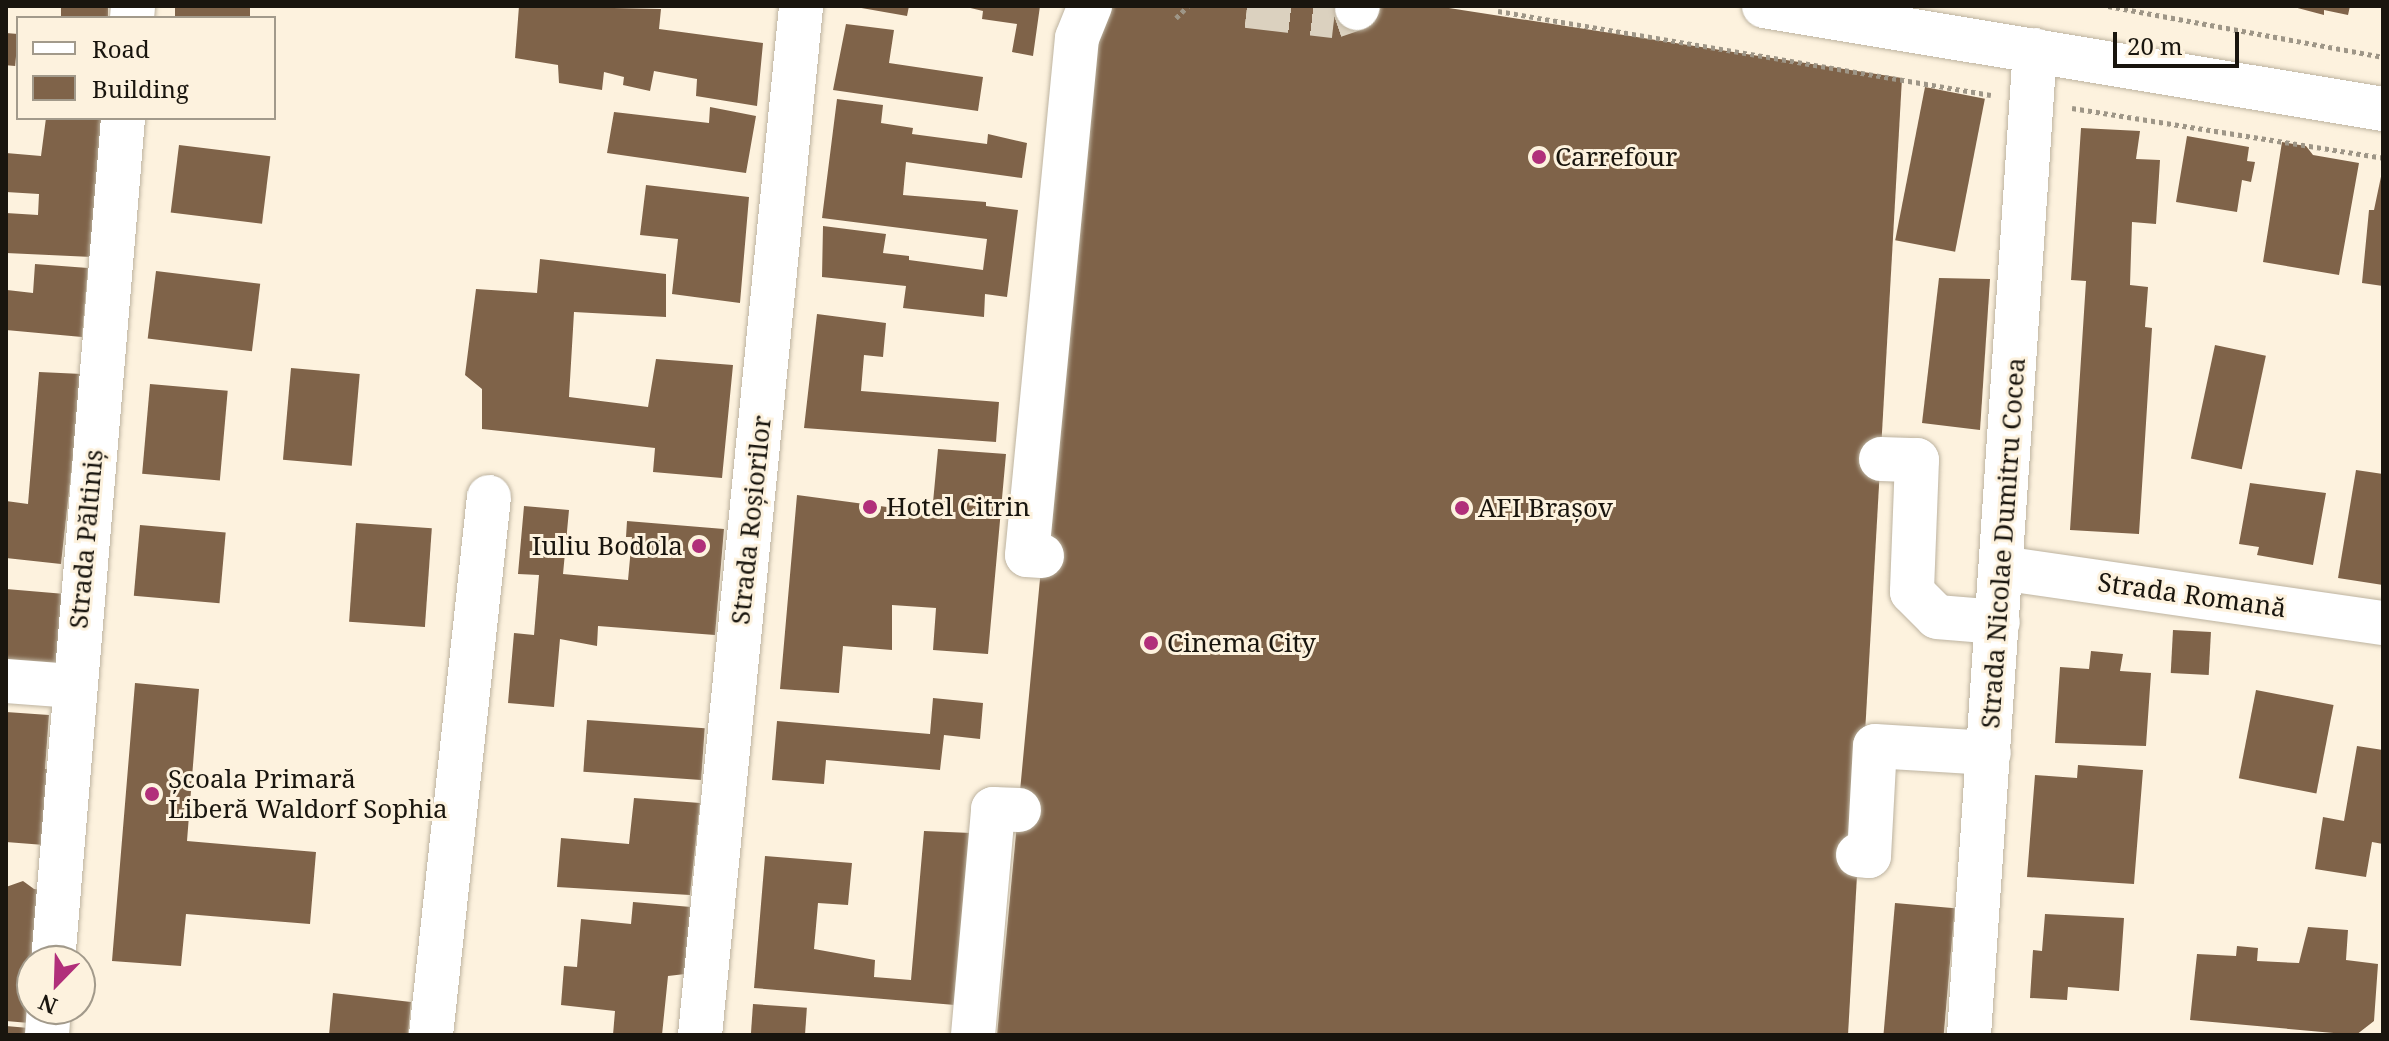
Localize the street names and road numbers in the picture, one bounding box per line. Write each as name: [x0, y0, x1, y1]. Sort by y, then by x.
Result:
street label: Strada Nicolae Dumitru Cocea: [1974, 357, 2032, 729]
street label: Strada Roșiorilor: [725, 414, 777, 626]
street label: Strada Păltiniș: [63, 448, 109, 630]
street label: Strada Romană: [2096, 566, 2288, 624]

